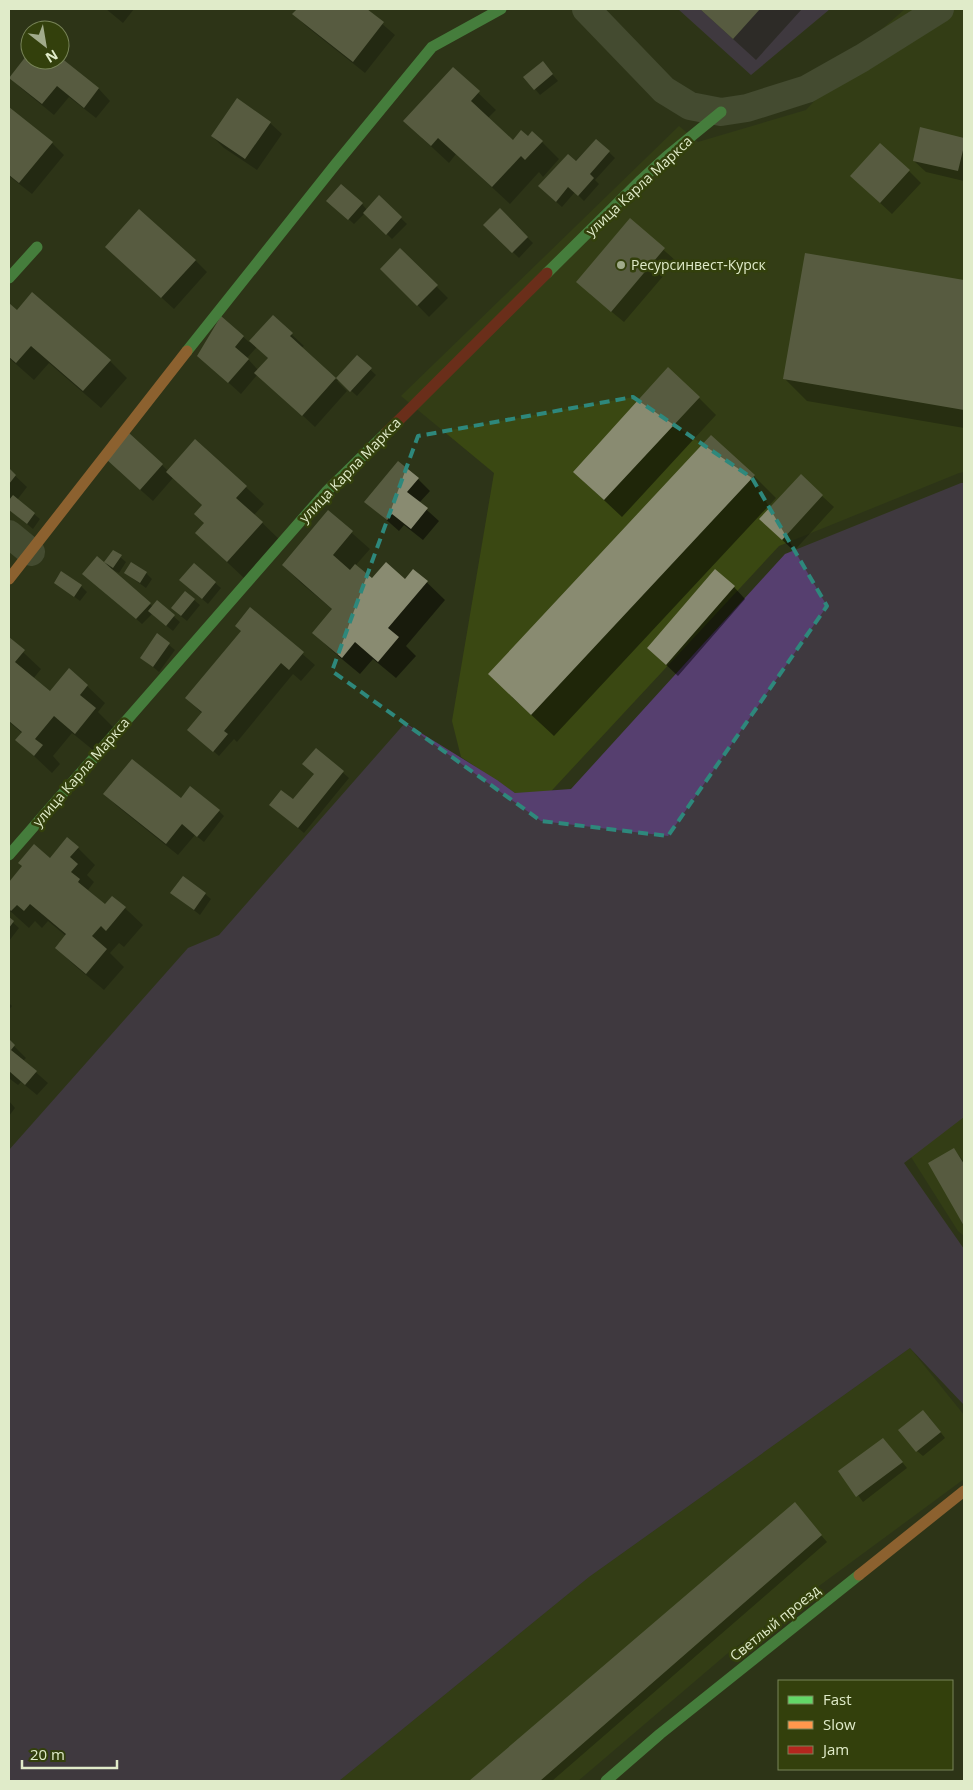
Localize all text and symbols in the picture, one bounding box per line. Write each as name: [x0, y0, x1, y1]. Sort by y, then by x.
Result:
north arrow: [20, 20, 70, 70]
text: N: [42, 45, 62, 68]
street label: улица Карла Маркса: [581, 131, 696, 240]
place label: Ресурсинвест-Курск: [631, 255, 767, 274]
marker: Ресурсинвест-Курск: [615, 259, 627, 271]
street label: улица Карла Маркса: [295, 413, 405, 526]
street label: улица Карла Маркса: [28, 713, 133, 830]
street label: Светлый проезд: [726, 1580, 824, 1665]
legend: [778, 1680, 953, 1770]
text: Fast: [823, 1689, 852, 1709]
text: Slow: [823, 1714, 856, 1734]
scale bar: [22, 1738, 118, 1770]
text: Jam: [821, 1739, 849, 1759]
text: 20 m: [30, 1744, 65, 1764]

